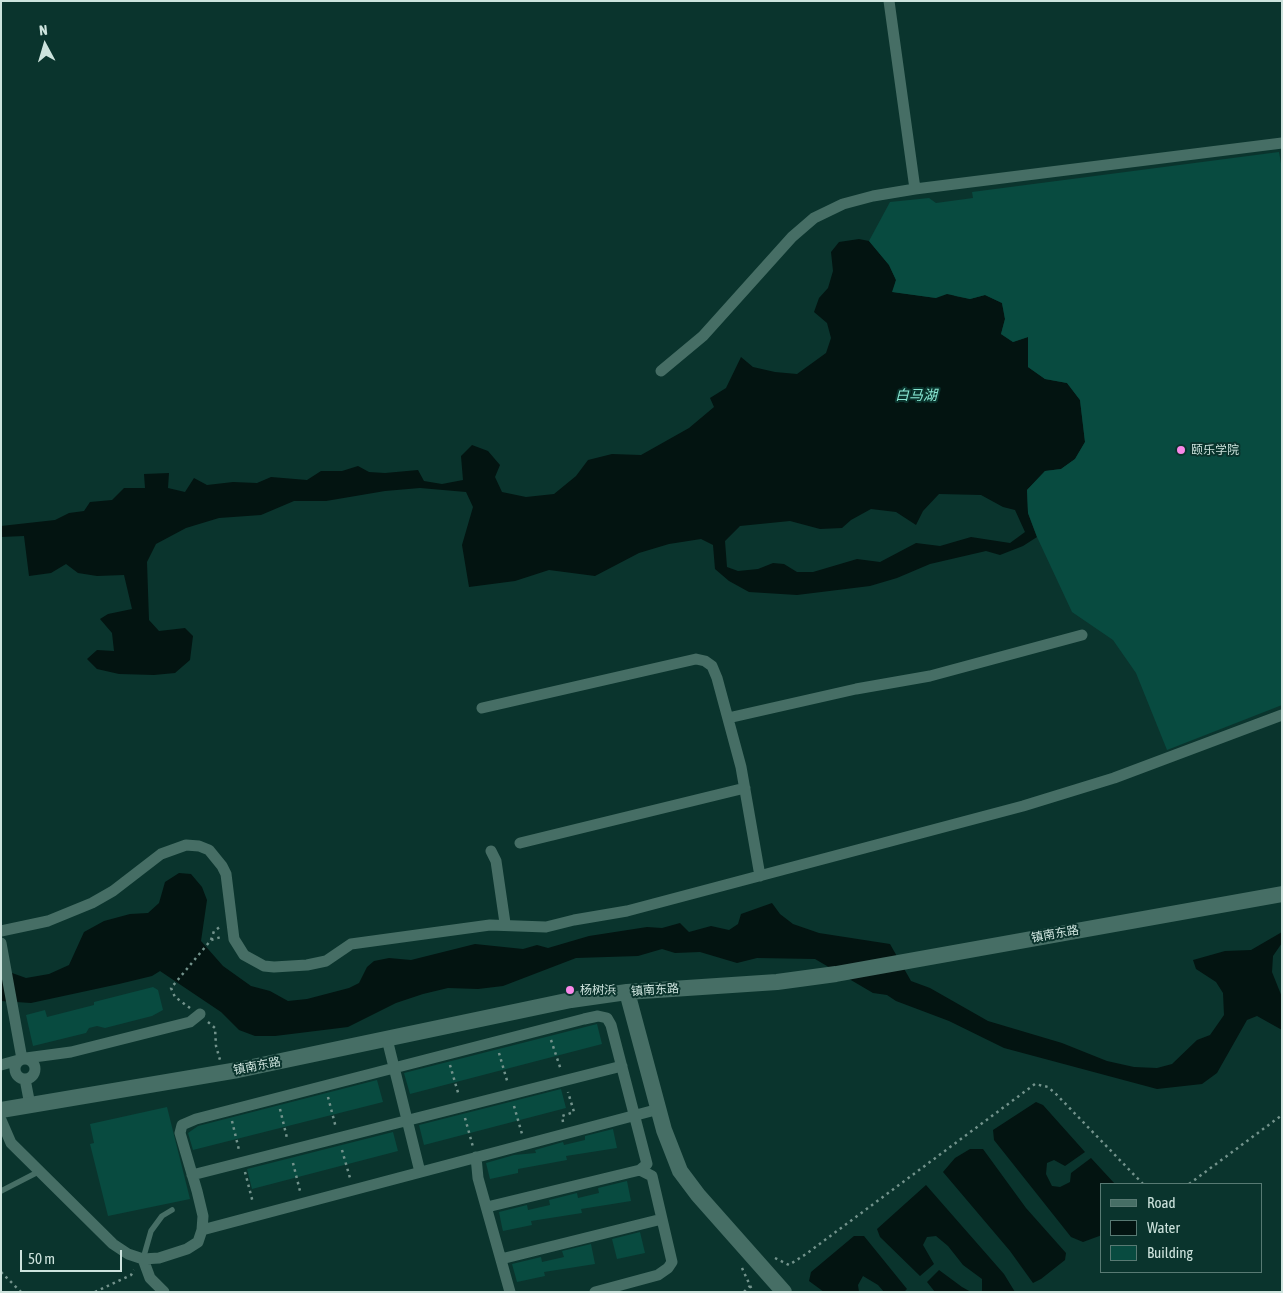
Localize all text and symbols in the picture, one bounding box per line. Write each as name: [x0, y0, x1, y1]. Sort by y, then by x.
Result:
north arrow: [20, 20, 70, 70]
text: N: [38, 22, 48, 38]
water label: 白马湖: [895, 388, 937, 404]
place label: 颐乐学院: [1191, 443, 1239, 457]
marker: 颐乐学院: [1175, 444, 1187, 456]
street label: 镇南东路: [1030, 923, 1080, 945]
street label: 镇南东路: [631, 981, 679, 999]
place label: 杨树浜: [580, 983, 616, 997]
marker: 杨树浜: [564, 984, 576, 996]
street label: 镇南东路: [232, 1054, 282, 1078]
legend: [1100, 1183, 1263, 1273]
text: Road: [1147, 1194, 1176, 1211]
text: Water: [1147, 1219, 1180, 1236]
scale bar: [22, 1240, 125, 1272]
text: Building: [1147, 1244, 1193, 1261]
text: 50 m: [28, 1250, 55, 1267]

